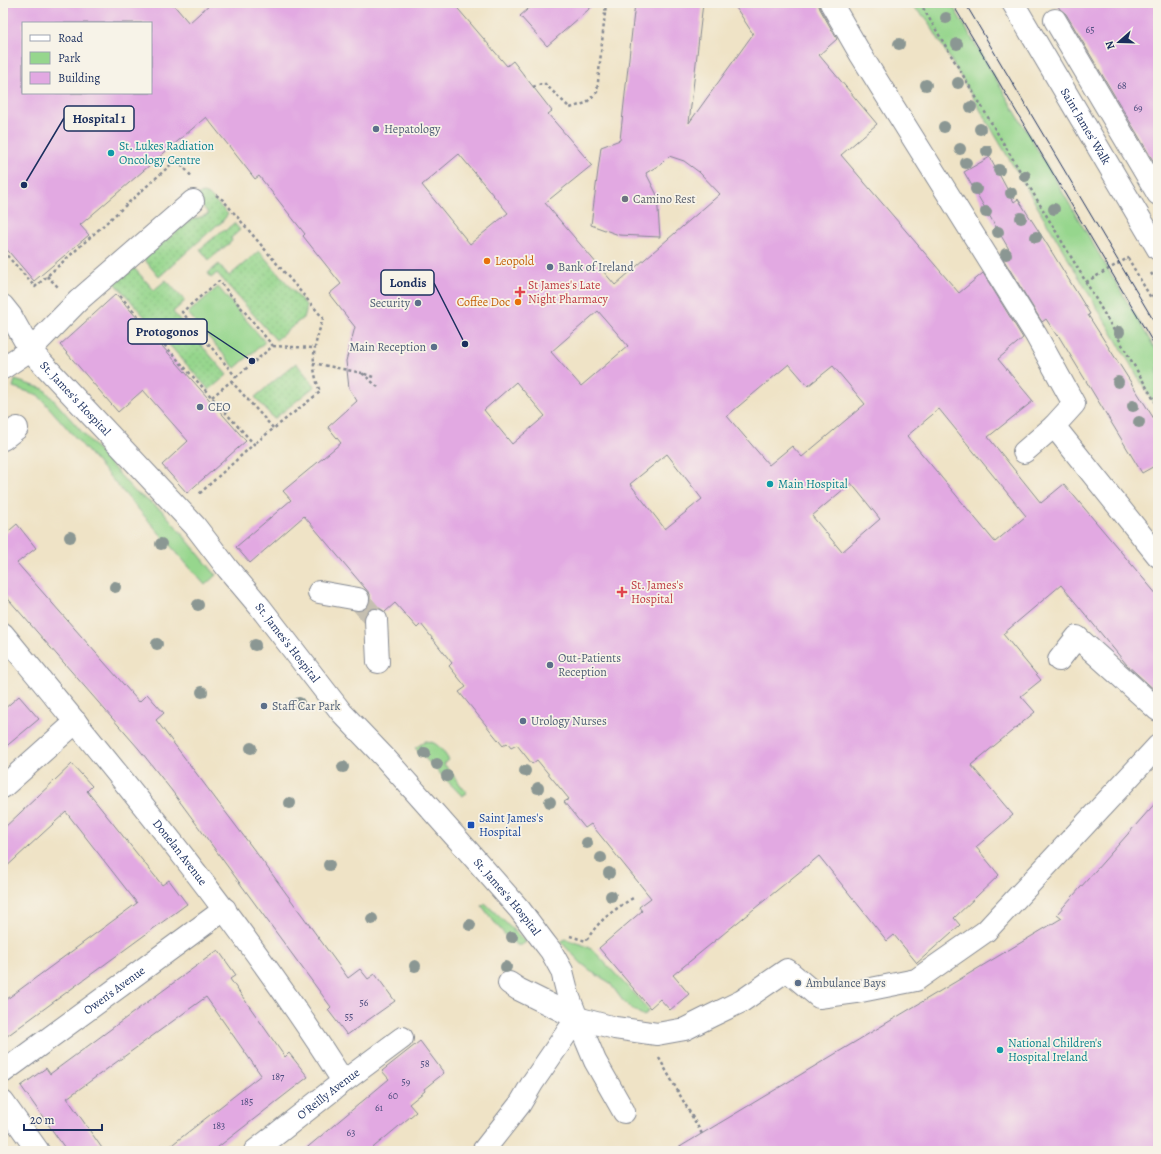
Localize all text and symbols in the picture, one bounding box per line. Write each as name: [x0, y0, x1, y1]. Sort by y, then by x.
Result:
legend: [22, 22, 152, 94]
north arrow: [1099, 22, 1139, 62]
house number: 65: [1086, 23, 1094, 36]
text: Road: [58, 30, 84, 46]
text: N: [1102, 39, 1118, 52]
text: Park: [58, 50, 81, 66]
text: Building: [58, 70, 100, 86]
house number: 68: [1117, 79, 1127, 92]
street label: Saint James' Walk: [1057, 85, 1114, 168]
house number: 69: [1133, 101, 1143, 114]
callout: Hospital 1: [64, 106, 134, 131]
text: Hospital 1: [72, 110, 126, 127]
place label: Hepatology: [384, 121, 441, 137]
marker: Hepatology: [371, 124, 381, 134]
place label: St. Lukes Radiation Oncology Centre: [119, 138, 214, 168]
marker: St. Lukes Radiation Oncology Centre: [106, 148, 116, 158]
place label: Camino Rest: [633, 191, 696, 207]
marker: Camino Rest: [620, 194, 630, 204]
place label: Leopold: [495, 253, 535, 269]
marker: Leopold: [482, 256, 492, 266]
place label: Bank of Ireland: [558, 259, 634, 275]
marker: Bank of Ireland: [545, 262, 555, 272]
callout: Londis: [381, 270, 434, 295]
text: Londis: [390, 274, 427, 291]
place label: St James's Late Night Pharmacy: [528, 277, 609, 307]
marker: St James's Late Night Pharmacy: [515, 287, 525, 297]
place label: Coffee Doc: [457, 294, 510, 310]
place label: Security: [370, 295, 411, 311]
marker: Coffee Doc: [513, 297, 523, 307]
marker: Security: [413, 298, 423, 308]
callout: Protogonos: [128, 319, 207, 344]
text: Protogonos: [135, 323, 199, 340]
place label: Main Reception: [349, 339, 426, 355]
marker: Main Reception: [429, 342, 439, 352]
street label: St. James's Hospital: [36, 358, 114, 439]
place label: CEO: [208, 399, 231, 415]
marker: CEO: [195, 402, 205, 412]
place label: Main Hospital: [778, 476, 848, 492]
marker: Main Hospital: [765, 479, 775, 489]
place label: St. James's Hospital: [631, 577, 684, 607]
marker: St. James's Hospital: [616, 586, 628, 598]
street label: St. James's Hospital: [252, 599, 324, 686]
place label: Out-Patients Reception: [558, 650, 621, 680]
marker: Out-Patients Reception: [545, 660, 555, 670]
place label: Staff Car Park: [272, 698, 340, 714]
marker: Staff Car Park: [259, 701, 269, 711]
place label: Urology Nurses: [531, 713, 607, 729]
marker: Urology Nurses: [518, 716, 528, 726]
place label: Saint James's Hospital: [479, 810, 543, 840]
street label: Donelan Avenue: [149, 816, 211, 889]
marker: Saint James's Hospital: [466, 820, 476, 830]
street label: St. James's Hospital: [470, 855, 544, 939]
street label: Owen's Avenue: [80, 962, 148, 1018]
place label: Ambulance Bays: [805, 975, 886, 991]
marker: Ambulance Bays: [793, 978, 803, 988]
house number: 56: [360, 996, 369, 1009]
house number: 55: [345, 1010, 353, 1023]
place label: National Children's Hospital Ireland: [1008, 1035, 1102, 1065]
marker: National Children's Hospital Ireland: [995, 1045, 1005, 1055]
house number: 58: [420, 1057, 430, 1070]
street label: O'Reilly Avenue: [294, 1064, 363, 1123]
house number: 187: [272, 1070, 285, 1083]
house number: 59: [402, 1075, 411, 1088]
house number: 60: [388, 1089, 398, 1102]
house number: 185: [241, 1095, 253, 1108]
house number: 61: [375, 1101, 384, 1114]
scale bar: [24, 1106, 102, 1132]
text: 20 m: [30, 1112, 54, 1128]
house number: 183: [213, 1119, 225, 1132]
house number: 63: [347, 1126, 355, 1139]

